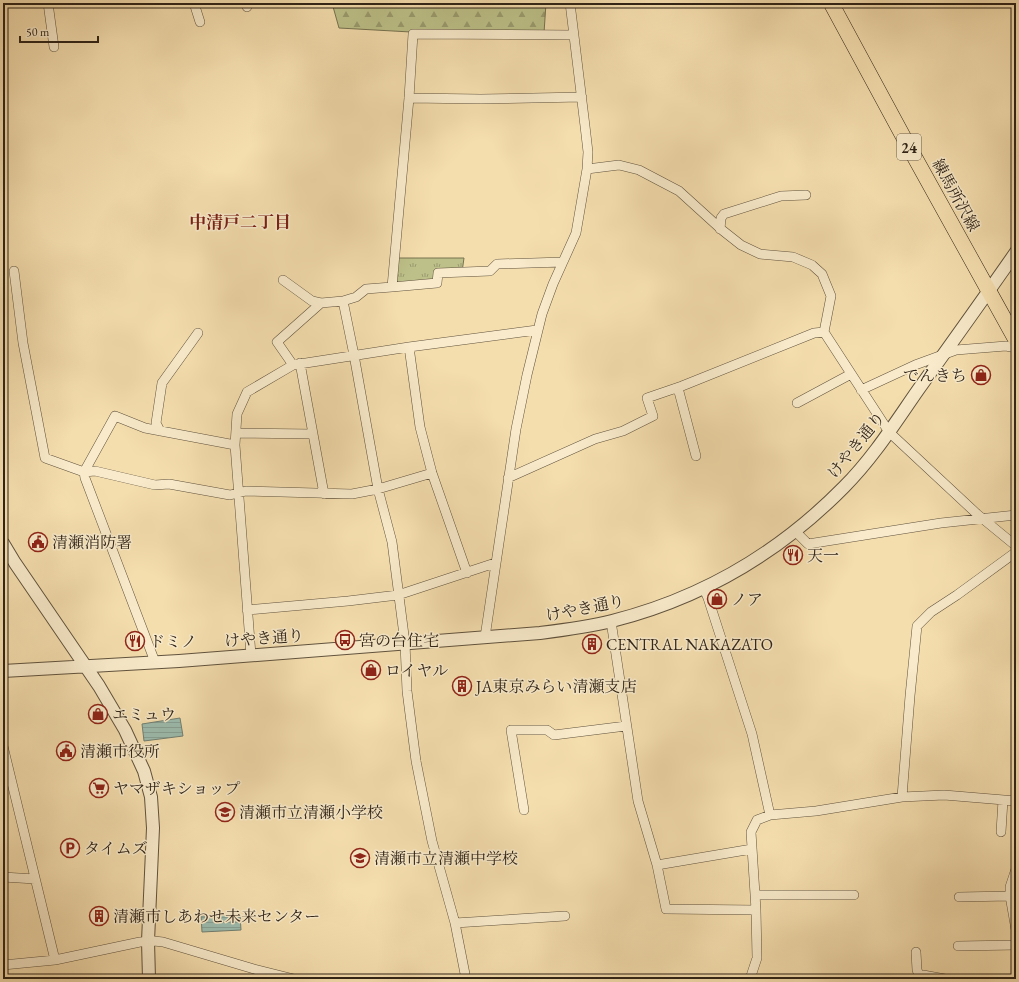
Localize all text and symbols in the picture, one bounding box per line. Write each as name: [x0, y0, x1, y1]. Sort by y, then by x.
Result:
scale bar: [20, 18, 98, 44]
text: 50 m: [26, 24, 50, 40]
road number: 24: [897, 134, 921, 160]
street label: 練馬所沢線: [927, 155, 985, 235]
district label: 中清戸二丁目: [189, 211, 291, 233]
shop icon: でんきち: [970, 364, 992, 386]
place label: でんきち: [903, 365, 967, 386]
street label: けやき通り: [823, 407, 889, 483]
public building icon: 清瀬消防署: [27, 531, 49, 553]
place label: 清瀬消防署: [52, 532, 132, 553]
restaurant icon: 天一: [782, 544, 804, 566]
place label: 天一: [807, 545, 839, 566]
shop icon: ノア: [706, 588, 728, 610]
place label: ノア: [731, 589, 763, 610]
street label: けやき通り: [544, 590, 626, 626]
street label: けやき通り: [223, 625, 305, 651]
bus stop icon: 宮の台住宅: [334, 629, 356, 651]
restaurant icon: ドミノ: [124, 630, 146, 652]
place label: 宮の台住宅: [359, 630, 439, 651]
place label: ドミノ: [149, 631, 197, 652]
building icon: CENTRAL NAKAZATO: [581, 633, 603, 655]
place label: CENTRAL NAKAZATO: [606, 634, 773, 655]
shop icon: ロイヤル: [360, 659, 382, 681]
place label: ロイヤル: [385, 660, 448, 681]
building icon: JA東京みらい清瀬支店: [451, 675, 473, 697]
place label: JA東京みらい清瀬支店: [474, 676, 637, 697]
shop icon: エミュウ: [87, 703, 109, 725]
place label: エミュウ: [112, 704, 176, 725]
public building icon: 清瀬市役所: [55, 740, 77, 762]
place label: 清瀬市役所: [80, 741, 160, 762]
supermarket icon: ヤマザキショップ: [88, 777, 110, 799]
place label: ヤマザキショップ: [113, 778, 241, 799]
school or university icon: 清瀬市立清瀬小学校: [214, 801, 236, 823]
place label: 清瀬市立清瀬小学校: [239, 802, 383, 823]
parking icon: タイムズ: [59, 837, 81, 859]
place label: タイムズ: [84, 838, 148, 859]
school or university icon: 清瀬市立清瀬中学校: [349, 847, 371, 869]
place label: 清瀬市立清瀬中学校: [374, 848, 518, 869]
building icon: 清瀬市しあわせ未来センター: [88, 905, 110, 927]
place label: 清瀬市しあわせ未来センター: [113, 906, 320, 927]

